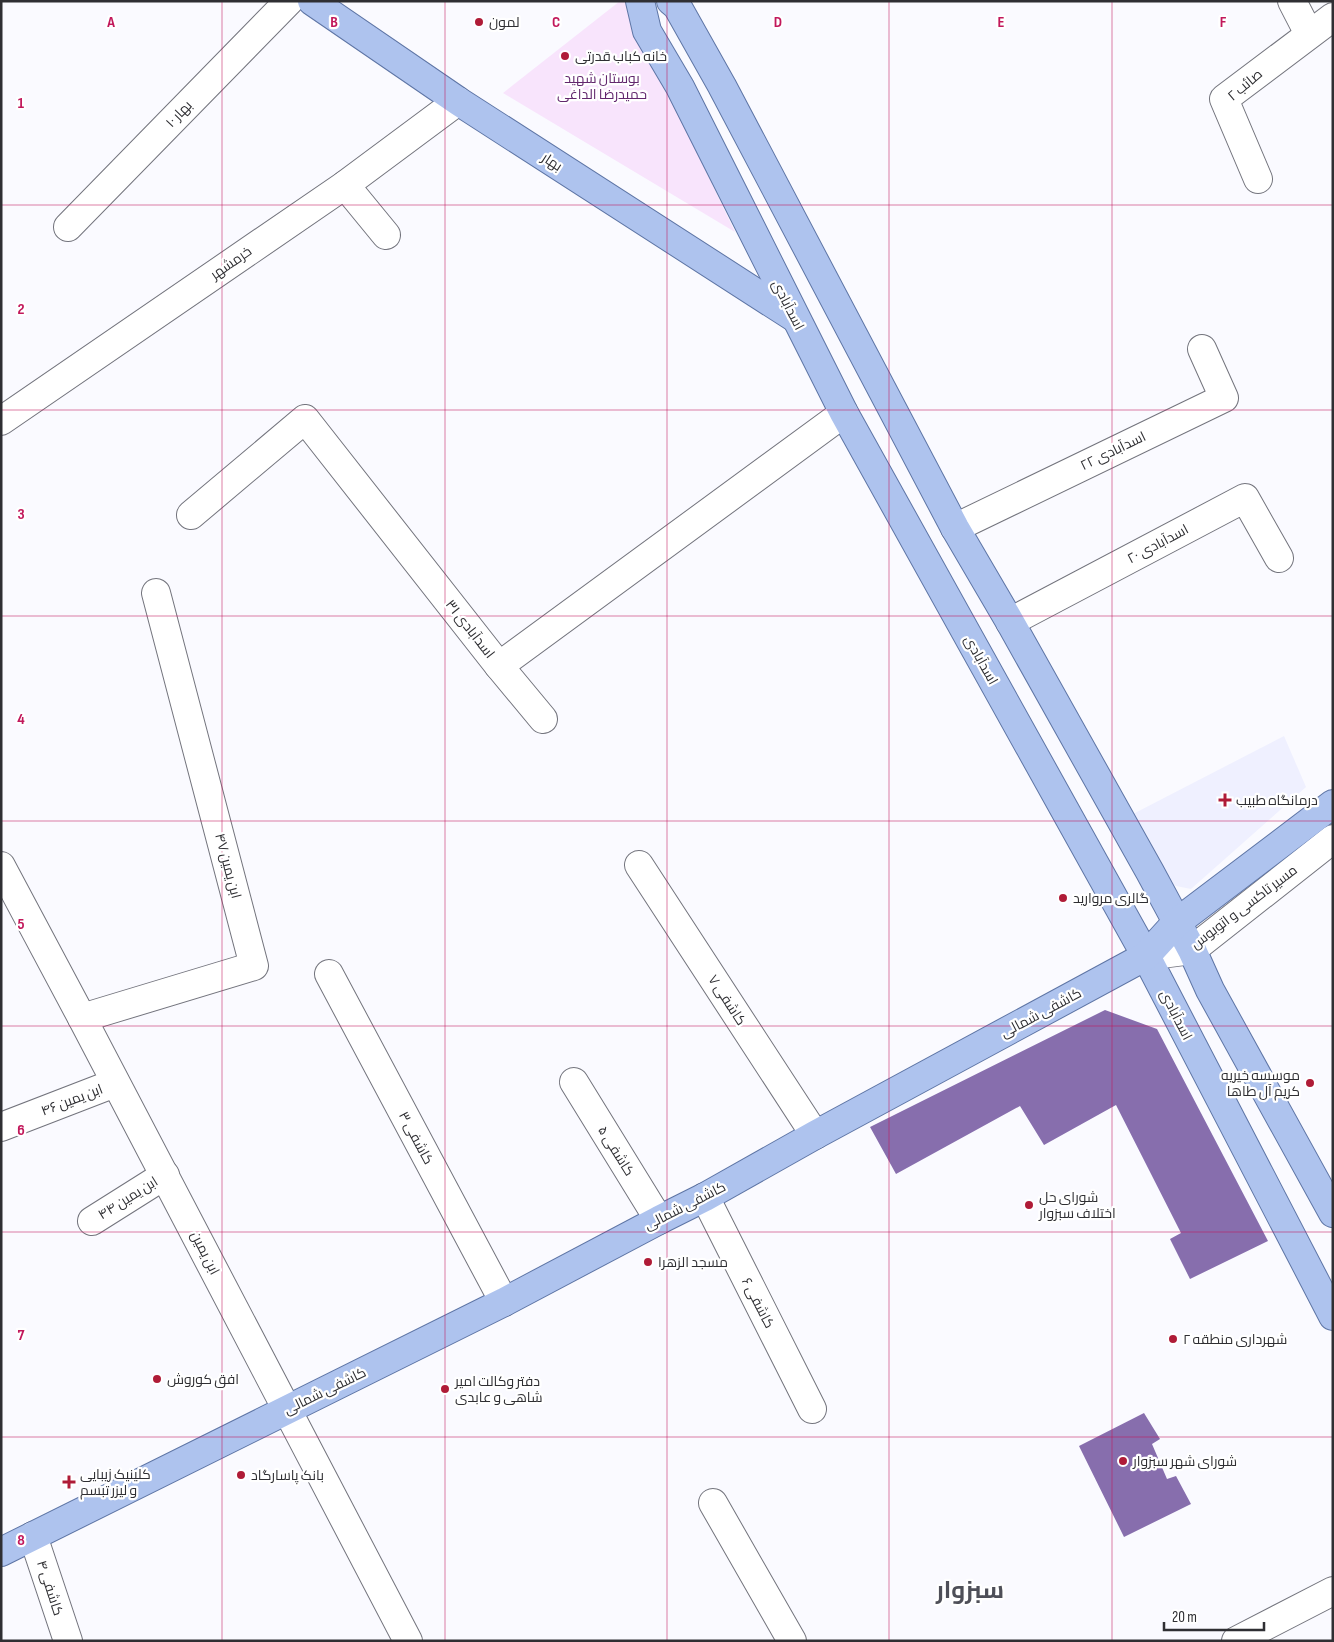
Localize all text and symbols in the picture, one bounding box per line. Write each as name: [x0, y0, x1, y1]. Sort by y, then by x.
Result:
text: A: [106, 13, 115, 32]
text: B: [330, 13, 338, 32]
text: C: [552, 13, 560, 32]
text: D: [774, 13, 782, 32]
text: E: [998, 13, 1005, 32]
text: F: [1220, 13, 1227, 32]
place label: لمون: [489, 14, 520, 31]
marker: لمون: [473, 16, 485, 28]
place label: خانه کباب قدرتی: [575, 48, 667, 65]
marker: خانه کباب قدرتی: [559, 50, 571, 62]
street label: صائب ۲: [1224, 66, 1266, 104]
park label: بوستان شهید حمیدرضا الداغی: [557, 70, 647, 103]
text: 1: [18, 94, 25, 113]
street label: بهار ۱۰: [162, 97, 196, 131]
street label: بهار: [538, 149, 565, 175]
street label: خرمشهر: [206, 243, 255, 284]
street label: اسدآبادی: [768, 277, 808, 333]
text: 2: [17, 300, 25, 319]
street label: اسدآبادی ۲۲: [1077, 428, 1149, 474]
text: 3: [17, 505, 25, 524]
street label: اسدآبادی ۲۰: [1124, 521, 1192, 567]
street label: اسدآبادی ۳۱: [442, 596, 498, 662]
street label: اسدآبادی: [961, 632, 1001, 688]
text: 4: [17, 710, 25, 729]
place label: درمانگاه طبیب: [1236, 792, 1318, 809]
marker: درمانگاه طبیب: [1218, 793, 1232, 807]
street label: ابن یمین ۴۷: [211, 831, 245, 901]
street label: مسیر تاکسی و اتوبوس: [1187, 861, 1301, 953]
place label: گالری مروارید: [1073, 890, 1149, 907]
marker: گالری مروارید: [1057, 892, 1069, 904]
text: 5: [17, 915, 25, 934]
street label: کاشفی ۷: [704, 972, 750, 1028]
street label: کاشفی شمالی: [998, 985, 1084, 1041]
street label: اسدآبادی: [1156, 987, 1196, 1043]
place label: موسسه خیریه کریم آل طاها: [1221, 1067, 1300, 1101]
marker: موسسه خیریه کریم آل طاها: [1304, 1077, 1316, 1089]
street label: ابن یمین ۴۶: [39, 1080, 105, 1120]
street label: کاشفی ۳: [395, 1109, 437, 1167]
text: 6: [17, 1121, 25, 1140]
street label: کاشفی ۵: [594, 1123, 638, 1179]
street label: ابن یمین ۴۴: [95, 1173, 161, 1223]
street label: کاشفی شمالی: [641, 1178, 729, 1234]
place label: شورای حل اختلاف سبزوار: [1038, 1189, 1116, 1222]
marker: شورای حل اختلاف سبزوار: [1023, 1199, 1035, 1211]
street label: ابن یمین: [187, 1228, 223, 1278]
place label: مسجد الزهرا: [658, 1254, 728, 1271]
marker: مسجد الزهرا: [642, 1256, 654, 1268]
street label: کاشفی ۶: [738, 1275, 778, 1331]
text: 7: [18, 1326, 25, 1345]
place label: شهرداری منطقه ۲: [1183, 1331, 1287, 1348]
marker: شهرداری منطقه ۲: [1167, 1333, 1179, 1345]
street label: کاشفی شمالی: [281, 1364, 369, 1418]
place label: افق کوروش: [167, 1371, 239, 1388]
marker: افق کوروش: [151, 1373, 163, 1385]
place label: دفتر وکالت امیر شاهی و عابدی: [454, 1373, 543, 1406]
marker: دفتر وکالت امیر شاهی و عابدی: [439, 1383, 451, 1395]
place label: شورای شهر سبزوار: [1132, 1453, 1237, 1470]
marker: شورای شهر سبزوار: [1117, 1455, 1129, 1467]
place label: کلینیک زیبایی و لیزر تبسم: [80, 1466, 151, 1500]
place label: بانک پاسارگاد: [251, 1467, 324, 1485]
marker: بانک پاسارگاد: [235, 1469, 247, 1481]
marker: کلینیک زیبایی و لیزر تبسم: [62, 1475, 76, 1489]
text: 8: [17, 1531, 25, 1550]
street label: کاشفی ۴: [33, 1558, 67, 1618]
district label: سبزوار: [935, 1576, 1004, 1605]
scale bar: [1164, 1600, 1264, 1632]
text: 20 m: [1172, 1608, 1197, 1627]

